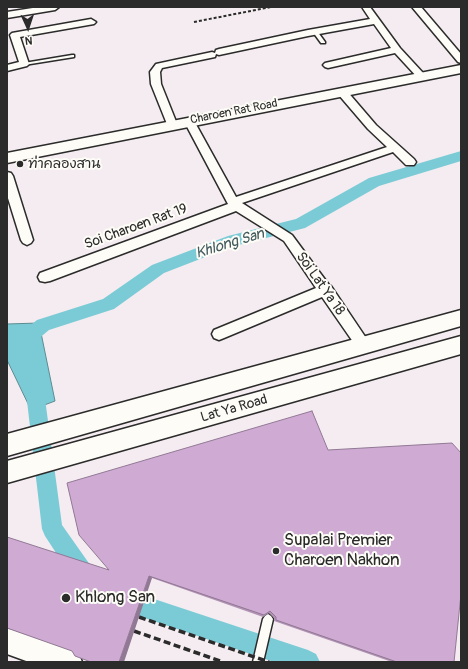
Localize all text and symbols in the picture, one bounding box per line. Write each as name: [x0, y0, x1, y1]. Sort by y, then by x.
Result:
north arrow: [8, 8, 48, 48]
text: N: [25, 34, 33, 47]
street label: Charoen Rat Road: [189, 96, 279, 128]
place label: ท่าคลองสาน: [28, 156, 100, 172]
marker: ท่าคลองสาน: [15, 159, 25, 169]
street label: Soi Charoen Rat 19: [82, 201, 190, 253]
water label: Khlong San: [194, 225, 266, 263]
street label: Soi Lat Ya 18: [292, 249, 348, 319]
street label: Lat Ya Road: [199, 391, 269, 427]
place label: Supalai Premier Charoen Nakhon: [284, 531, 400, 571]
marker: Supalai Premier Charoen Nakhon: [271, 546, 281, 556]
place label: Khlong San: [75, 588, 155, 608]
marker: Khlong San: [60, 592, 72, 604]

